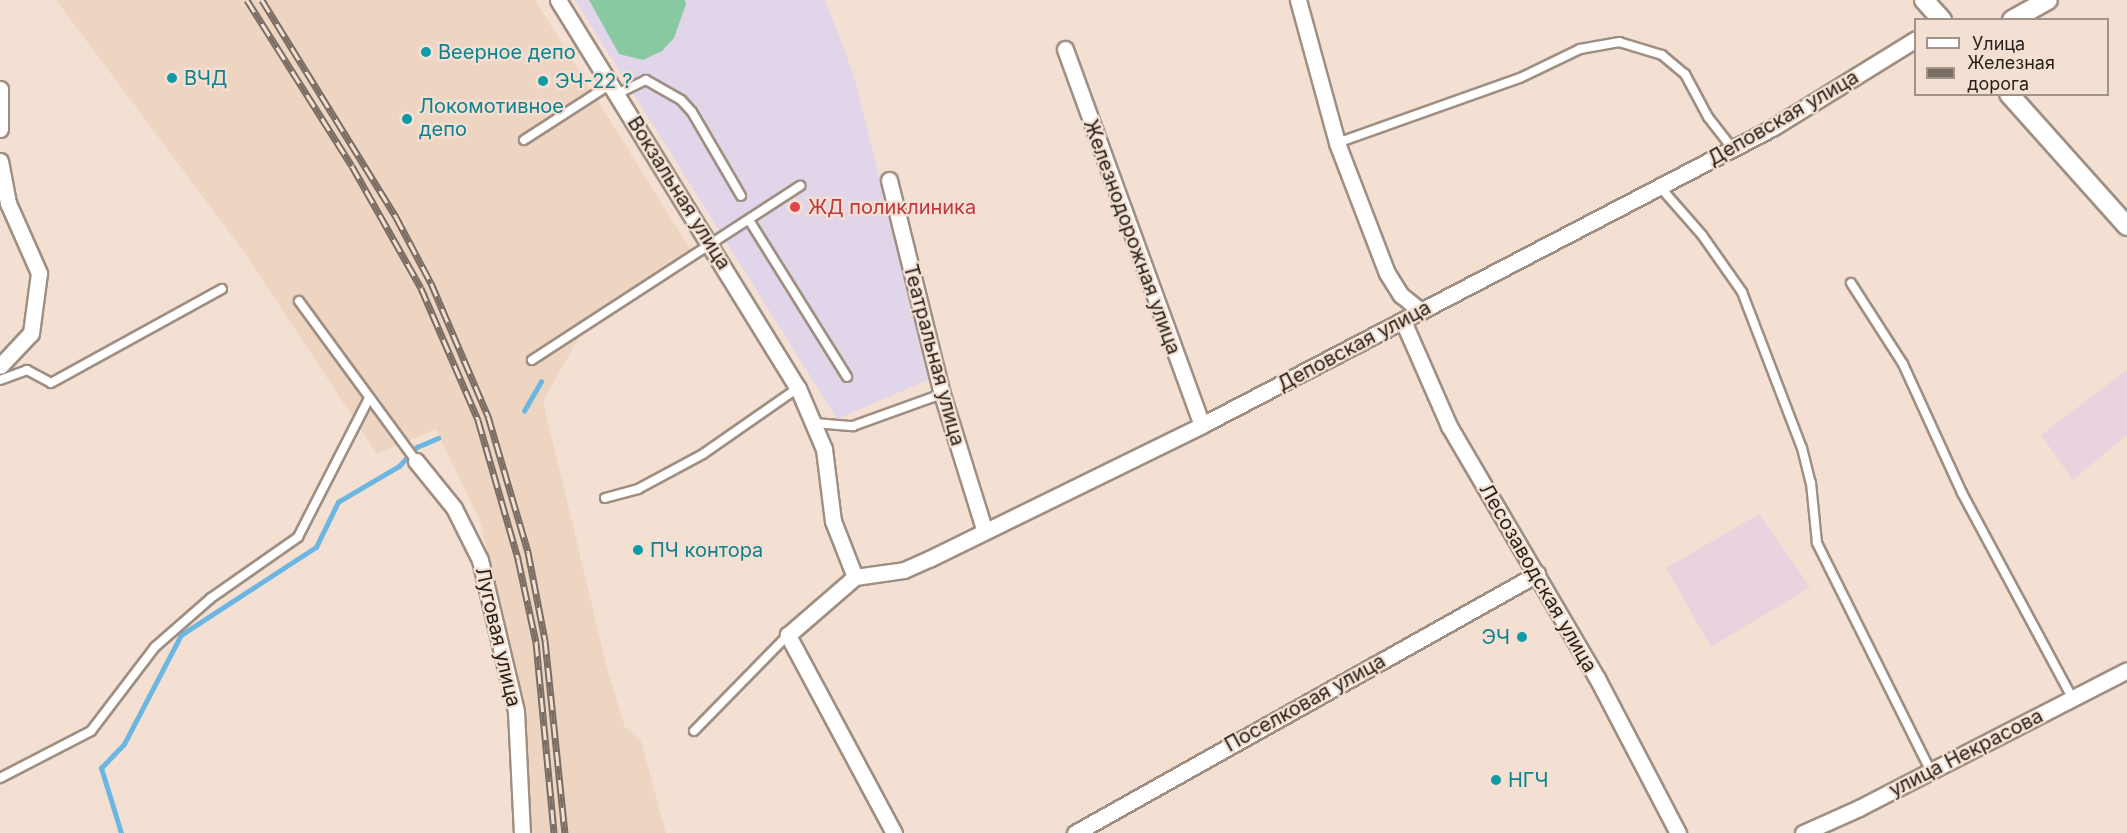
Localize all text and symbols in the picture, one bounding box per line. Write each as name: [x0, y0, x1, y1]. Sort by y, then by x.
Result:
legend: [1914, 18, 2109, 96]
text: Улица: [1972, 33, 2025, 54]
place label: Веерное депо: [438, 40, 576, 64]
marker: Веерное депо: [419, 45, 433, 59]
text: Железная дорога: [1967, 52, 2055, 94]
street label: Деповская улица: [1703, 65, 1863, 171]
place label: ВЧД: [184, 66, 227, 90]
place label: ЭЧ-22 ?: [555, 69, 632, 93]
marker: ВЧД: [165, 71, 179, 85]
marker: ЭЧ-22 ?: [536, 74, 550, 88]
place label: Локомотивное депо: [419, 95, 564, 142]
marker: Локомотивное депо: [400, 112, 414, 126]
street label: Вокзальная улица: [622, 112, 736, 274]
street label: Железнодорожная улица: [1078, 116, 1186, 358]
place label: ЖД поликлиника: [808, 195, 976, 219]
marker: ЖД поликлиника: [786, 198, 804, 216]
street label: Театральная улица: [898, 262, 970, 448]
street label: Деповская улица: [1273, 295, 1435, 397]
street label: Лесозаводская улица: [1474, 479, 1602, 677]
place label: ПЧ контора: [650, 538, 763, 562]
marker: ПЧ контора: [631, 543, 645, 557]
street label: Луговая улица: [470, 565, 526, 709]
place label: ЭЧ: [1481, 625, 1510, 649]
marker: ЭЧ: [1515, 630, 1529, 644]
street label: Поселковая улица: [1221, 649, 1389, 757]
street label: улица Некрасова: [1885, 704, 2047, 802]
place label: НГЧ: [1508, 768, 1548, 792]
marker: НГЧ: [1489, 773, 1503, 787]

